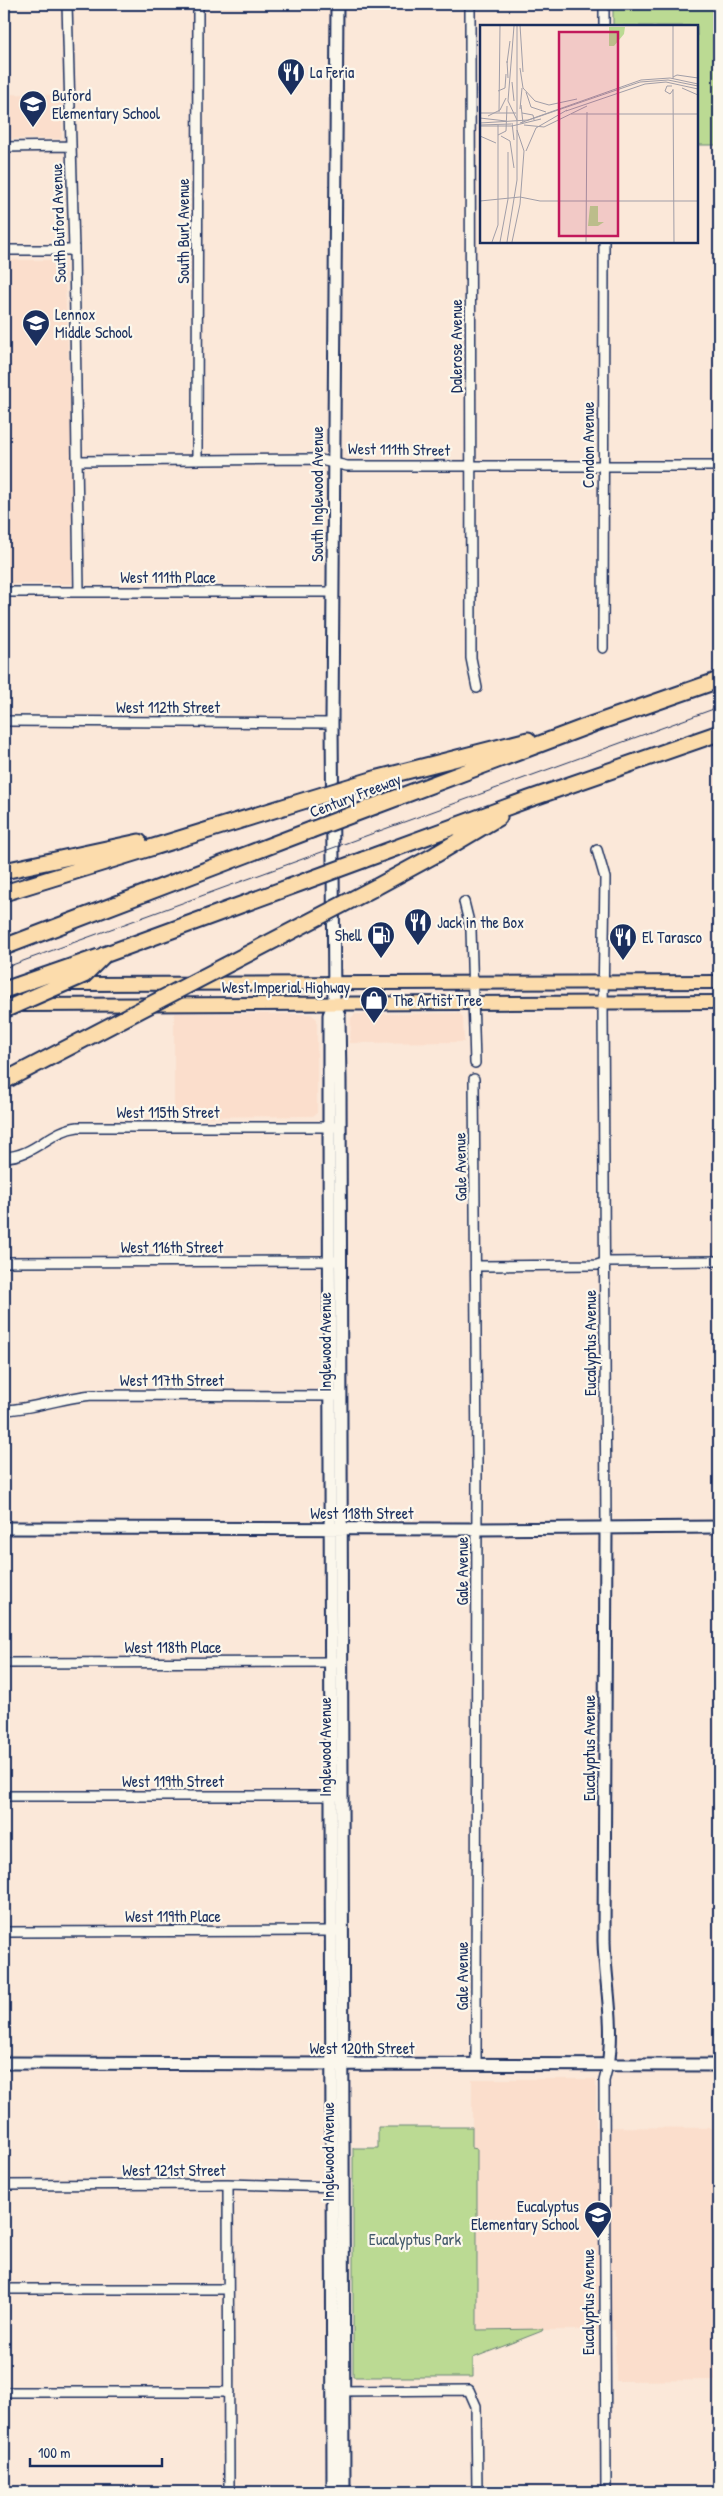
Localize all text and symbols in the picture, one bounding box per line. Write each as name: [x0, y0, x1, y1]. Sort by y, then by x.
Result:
inset map: [480, 25, 698, 242]
restaurant icon: La Feria: [276, 57, 306, 96]
place label: La Feria: [310, 61, 354, 83]
place label: Buford Elementary School: [52, 84, 161, 124]
school or university icon: Buford Elementary School: [18, 89, 48, 128]
street label: South Buford Avenue: [45, 162, 71, 283]
street label: South Burl Avenue: [172, 178, 194, 284]
street label: Dalerose Avenue: [445, 298, 467, 393]
place label: Lennox Middle School: [55, 303, 133, 343]
school or university icon: Lennox Middle School: [21, 308, 51, 347]
street label: Condon Avenue: [577, 401, 599, 488]
street label: South Inglewood Avenue: [306, 426, 328, 562]
street label: West 111th Street: [348, 437, 451, 461]
street label: West 111th Place: [120, 566, 216, 588]
street label: West 112th Street: [116, 696, 220, 718]
street label: Century Freeway: [306, 767, 404, 823]
restaurant icon: Jack in the Box: [403, 907, 433, 946]
place label: Jack in the Box: [437, 911, 524, 933]
fuel station icon: Shell: [366, 920, 396, 959]
restaurant icon: El Tarasco: [608, 922, 638, 961]
place label: Shell: [335, 924, 362, 946]
place label: El Tarasco: [642, 926, 703, 948]
street label: West Imperial Highway: [222, 976, 351, 998]
shop icon: The Artist Tree: [359, 985, 389, 1024]
place label: The Artist Tree: [393, 989, 483, 1011]
street label: West 115th Street: [116, 1101, 220, 1123]
street label: Gale Avenue: [448, 1132, 472, 1202]
street label: West 116th Street: [121, 1236, 224, 1258]
street label: Eucalyptus Avenue: [579, 1289, 601, 1396]
street label: Inglewood Avenue: [314, 1292, 336, 1392]
street label: West 117th Street: [120, 1369, 225, 1391]
street label: West 118th Street: [310, 1502, 414, 1524]
street label: Gale Avenue: [451, 1536, 473, 1605]
street label: West 118th Place: [125, 1636, 222, 1658]
street label: Eucalyptus Avenue: [578, 1694, 600, 1801]
street label: Inglewood Avenue: [314, 1697, 336, 1797]
street label: West 119th Street: [122, 1770, 225, 1792]
street label: West 119th Place: [125, 1905, 222, 1927]
street label: Gale Avenue: [451, 1941, 473, 2010]
street label: West 120th Street: [309, 2037, 415, 2059]
street label: Inglewood Avenue: [317, 2102, 339, 2202]
street label: West 121st Street: [122, 2159, 226, 2181]
place label: Eucalyptus Elementary School: [471, 2195, 580, 2235]
school or university icon: Eucalyptus Elementary School: [583, 2200, 613, 2239]
park label: Eucalyptus Park: [369, 2228, 462, 2250]
street label: Eucalyptus Avenue: [577, 2248, 599, 2355]
scale bar: [30, 2436, 162, 2468]
text: 100 m: [38, 2442, 71, 2463]

